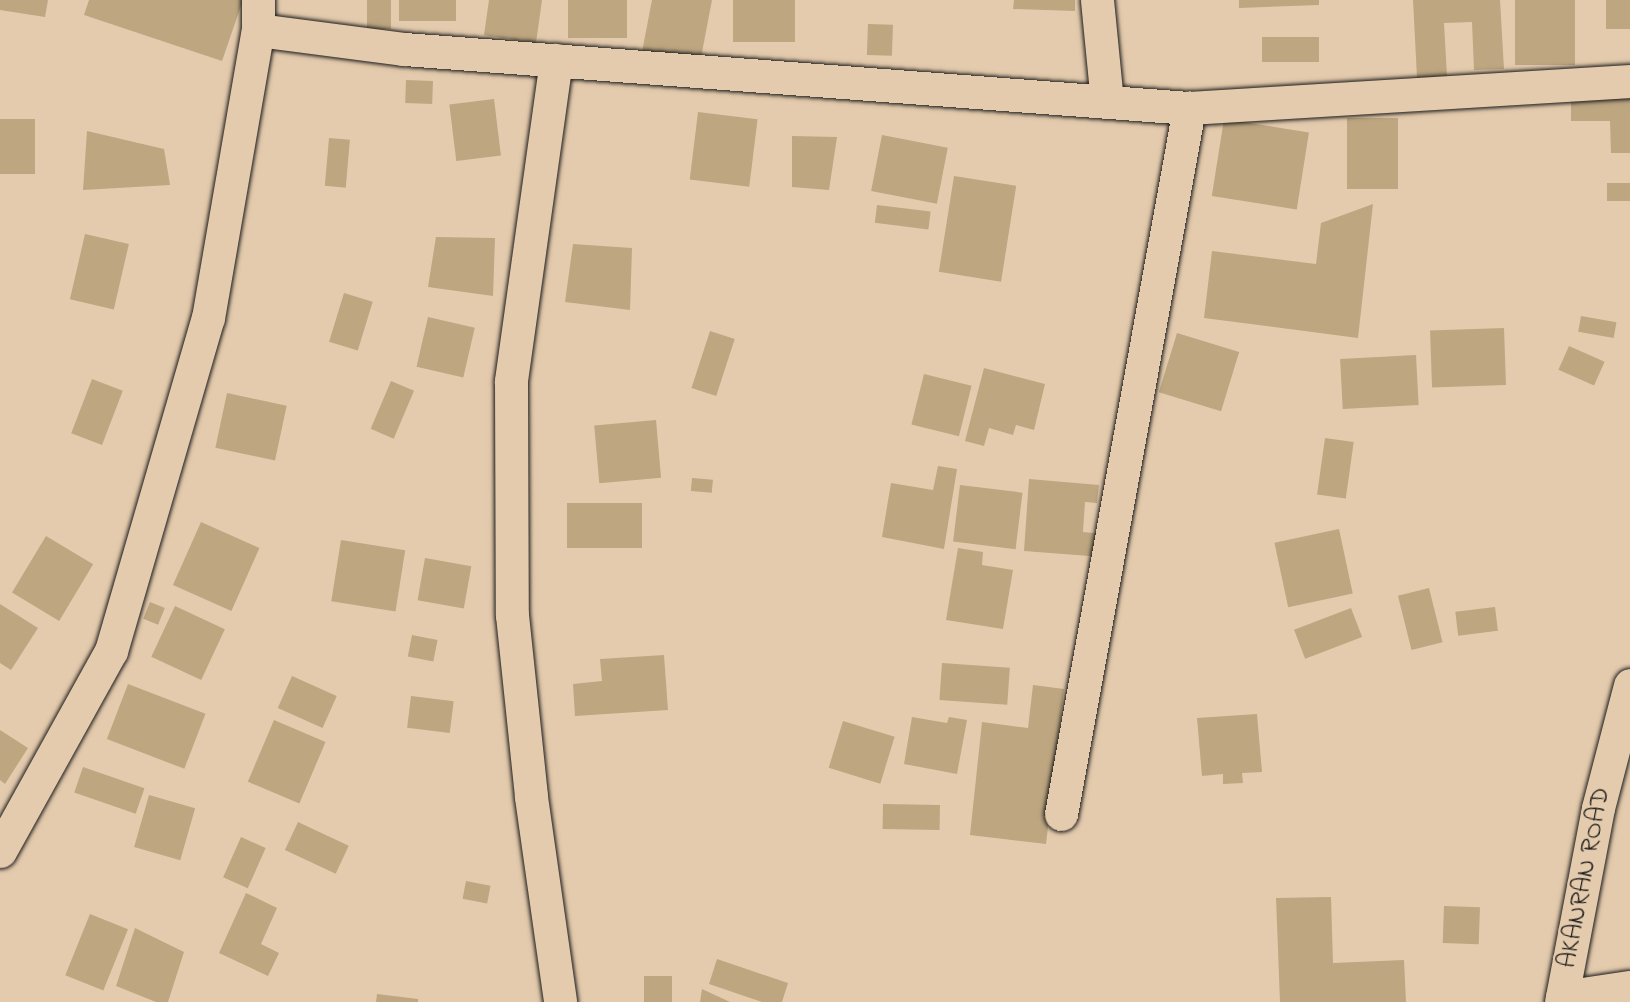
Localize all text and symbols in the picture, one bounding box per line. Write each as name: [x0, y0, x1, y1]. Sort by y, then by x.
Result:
street label: AKANRAN ROAD: [1553, 785, 1619, 971]

